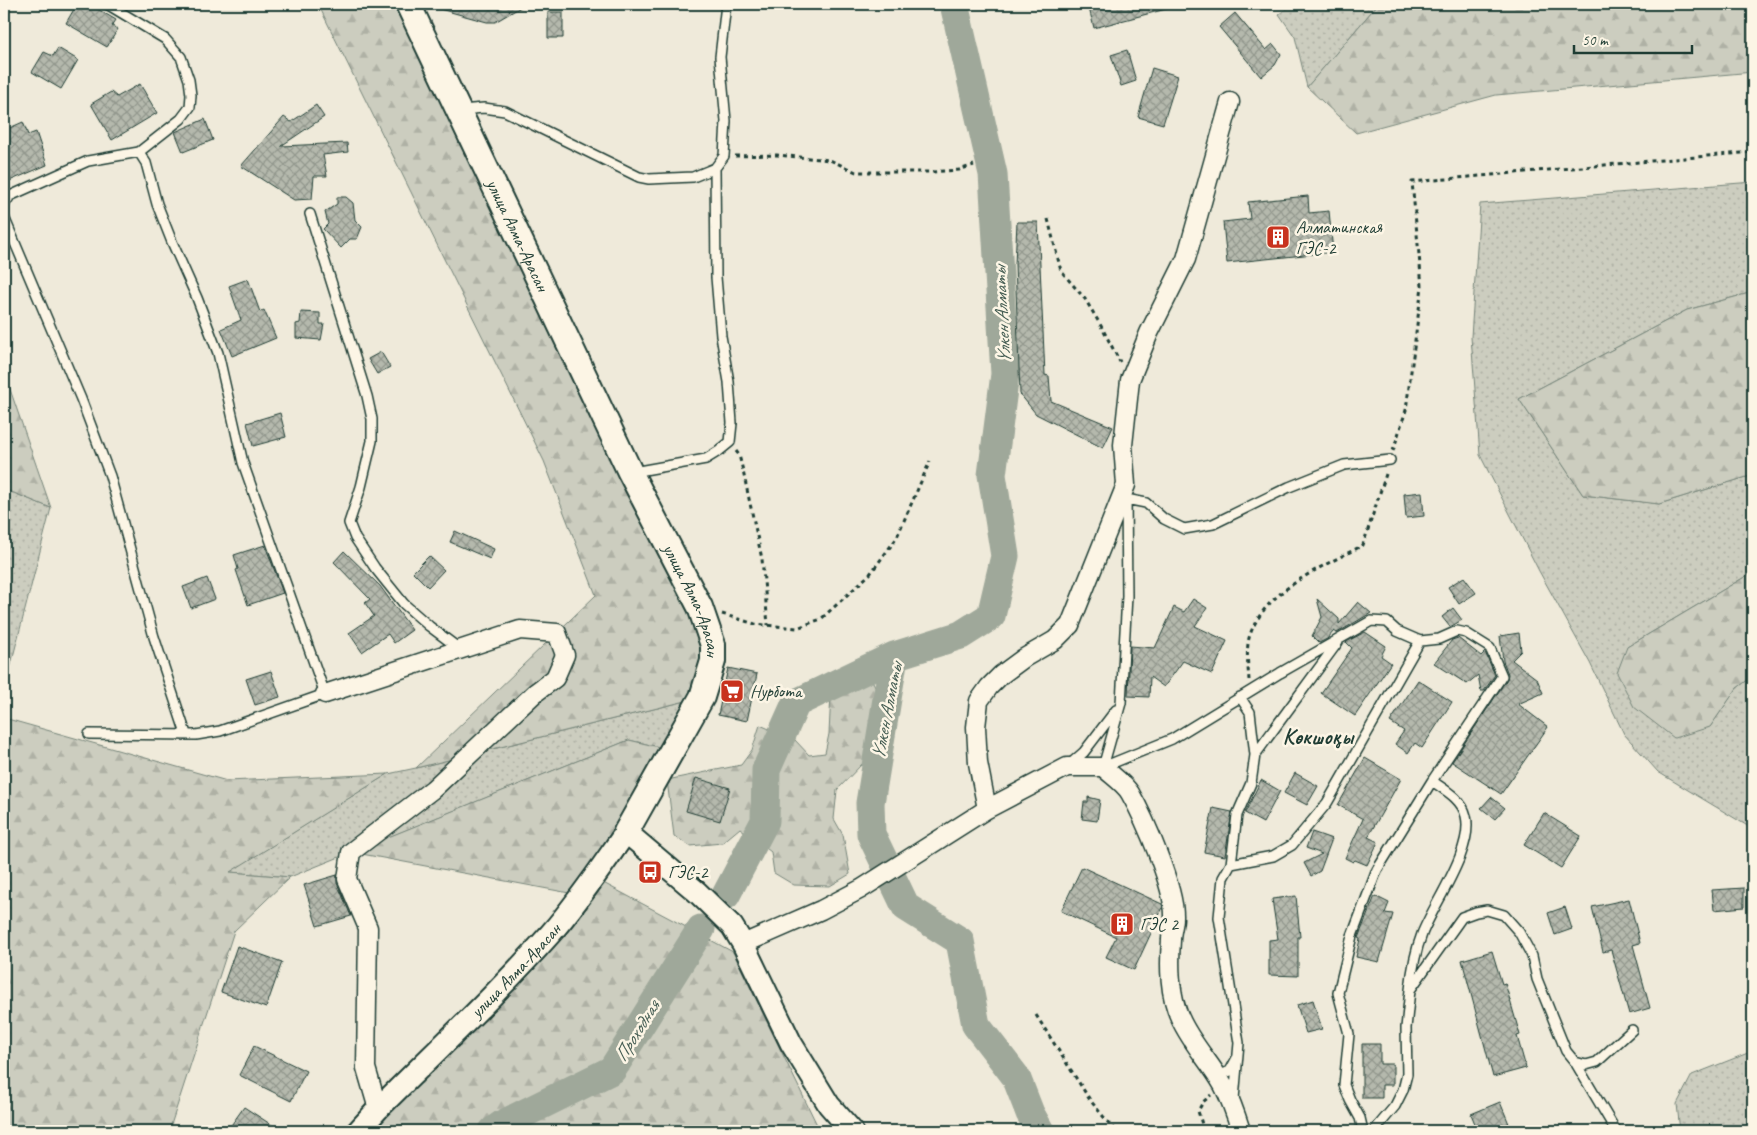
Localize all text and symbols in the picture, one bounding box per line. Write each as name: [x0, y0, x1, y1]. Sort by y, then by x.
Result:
scale bar: [1574, 22, 1692, 54]
text: 50 m: [1582, 31, 1609, 50]
street label: улица Алма-Арасан: [481, 175, 554, 296]
place label: Алматинская ГЭС-2: [1296, 216, 1384, 259]
building icon: Алматинская ГЭС-2: [1265, 224, 1291, 250]
water label: Үлкен Алматы: [987, 263, 1017, 364]
street label: улица Алма-Арасан: [658, 539, 724, 658]
water label: Үлкен Алматы: [866, 658, 909, 761]
supermarket icon: Нурбота: [719, 678, 745, 704]
place label: Нурбота: [750, 680, 803, 702]
district label: Көкшоқы: [1283, 723, 1355, 751]
bus stop icon: ГЭС-2: [637, 859, 663, 885]
place label: ГЭС-2: [668, 861, 710, 883]
building icon: ГЭС 2: [1109, 911, 1135, 937]
place label: ГЭС 2: [1140, 913, 1180, 935]
street label: улица Алма-Арасан: [465, 918, 566, 1023]
water label: Проходная: [609, 994, 666, 1066]

